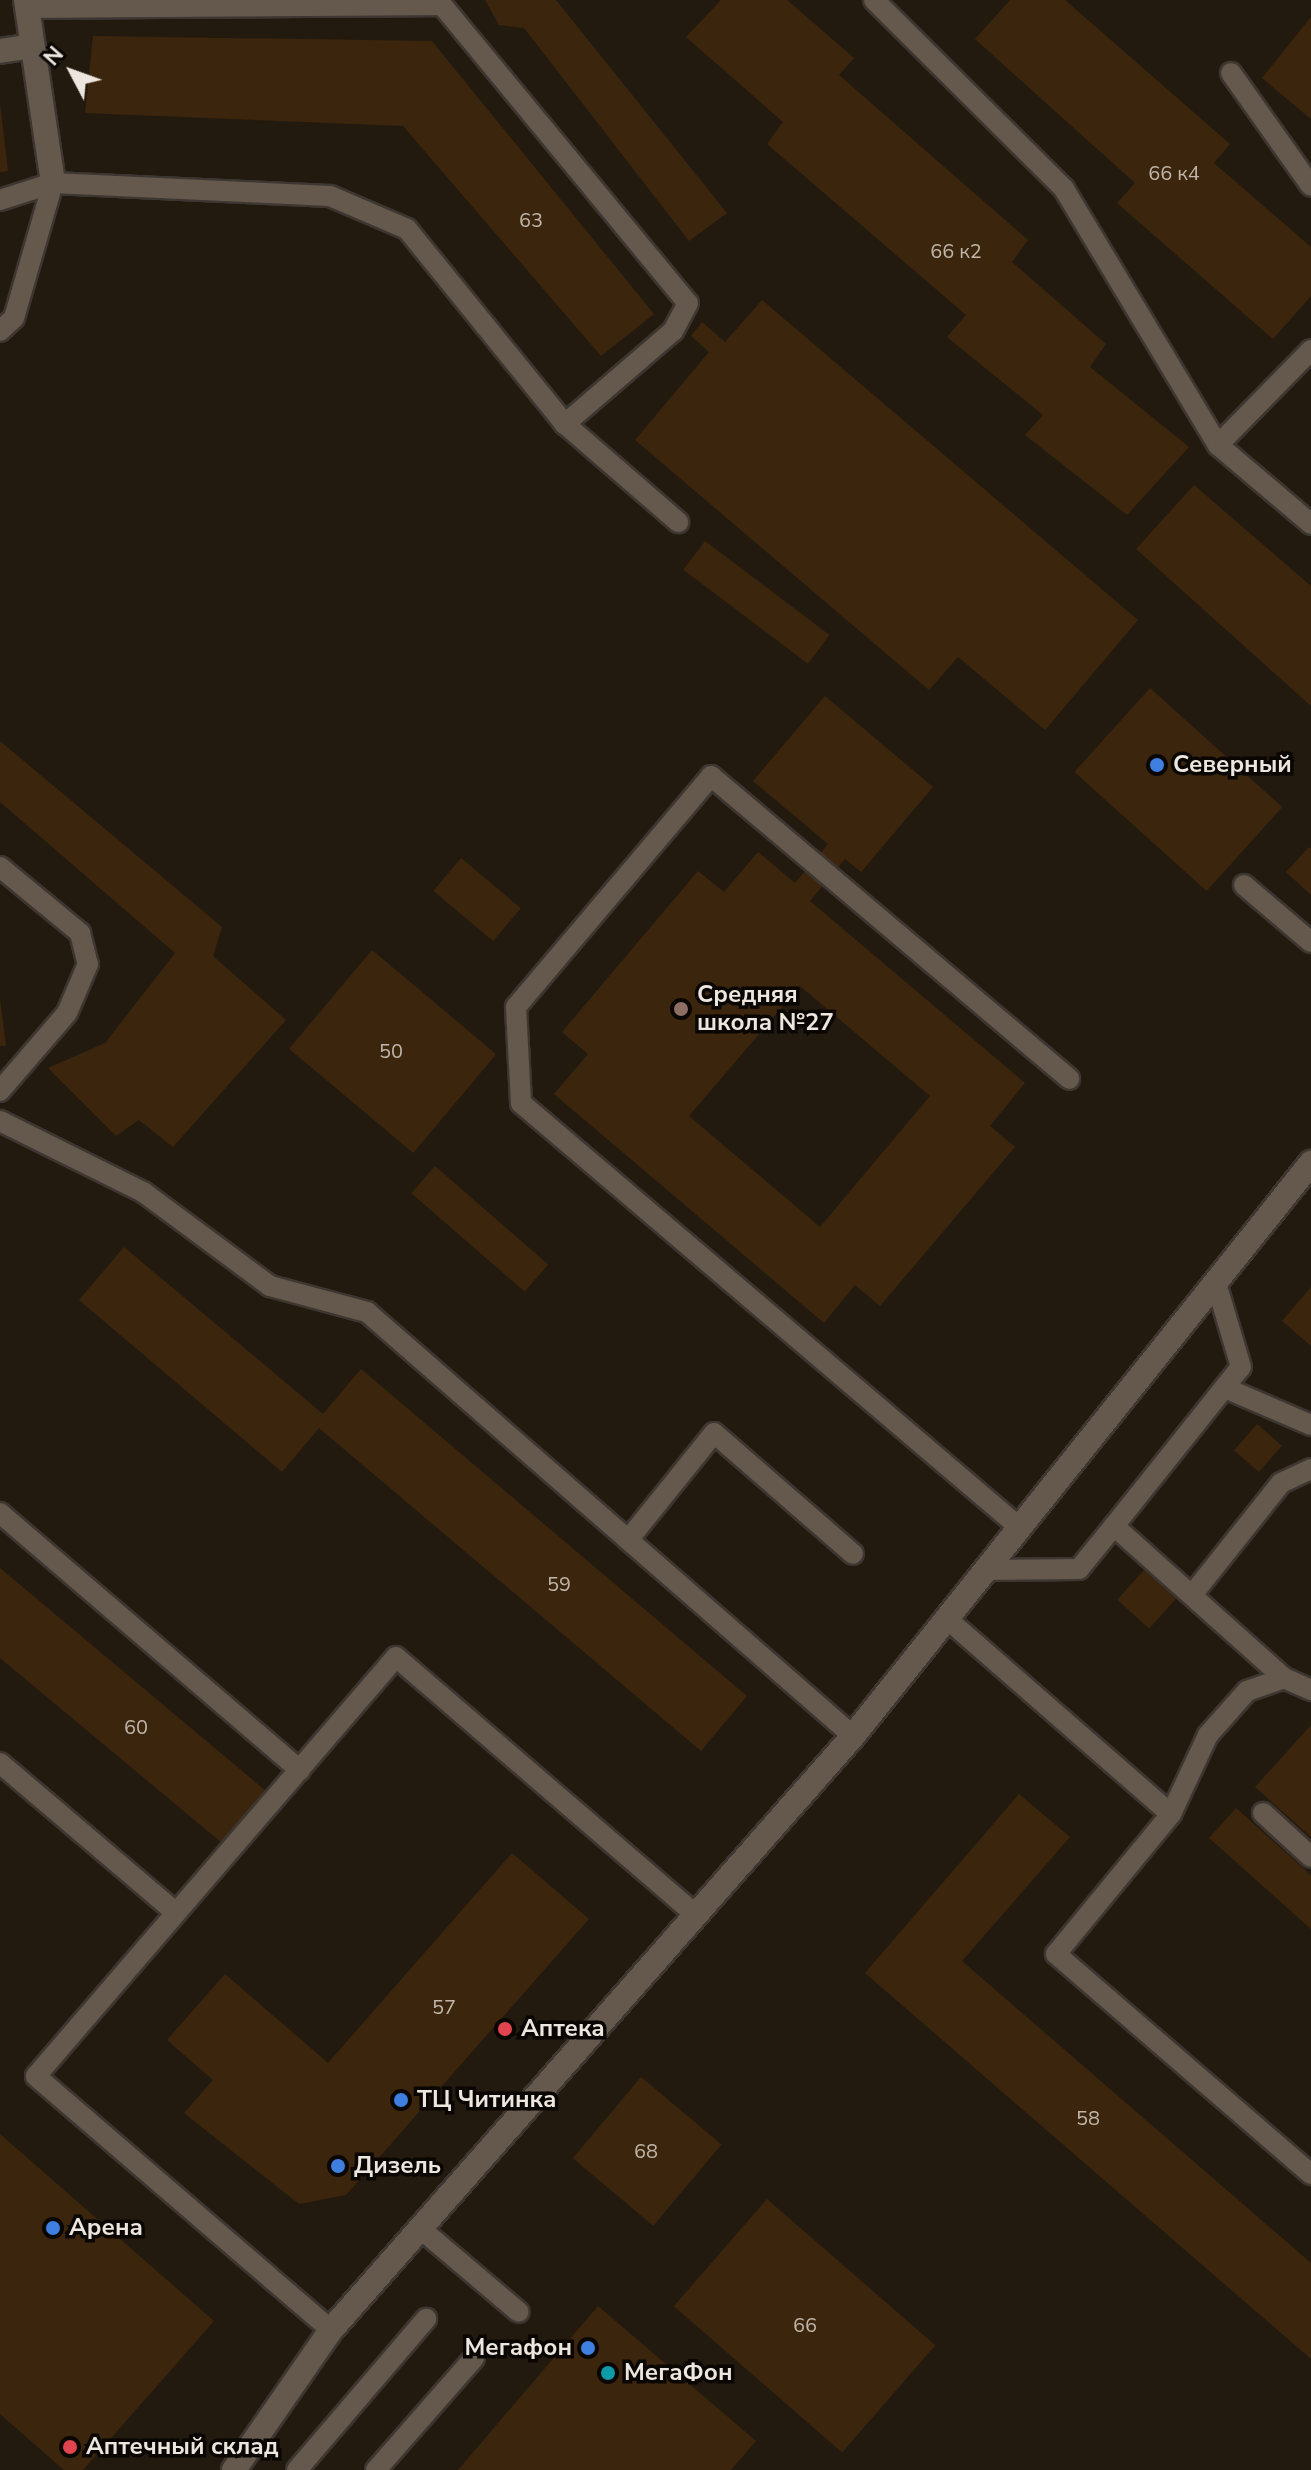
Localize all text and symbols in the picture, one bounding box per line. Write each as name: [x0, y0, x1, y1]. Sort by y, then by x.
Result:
north arrow: [32, 32, 112, 112]
text: N: [37, 40, 71, 72]
house number: 66 к4: [1148, 161, 1200, 185]
house number: 63: [519, 208, 543, 232]
house number: 66 к2: [930, 239, 982, 263]
place label: Северный: [1173, 751, 1292, 779]
marker: Северный: [1148, 756, 1166, 774]
place label: Средняя школа №27: [697, 981, 834, 1037]
marker: Средняя школа №27: [672, 1000, 690, 1018]
house number: 50: [379, 1039, 403, 1063]
house number: 59: [547, 1572, 571, 1596]
house number: 60: [124, 1715, 148, 1739]
house number: 57: [432, 1995, 456, 2019]
place label: Аптека: [521, 2015, 605, 2043]
marker: Аптека: [496, 2020, 514, 2038]
place label: ТЦ Читинка: [417, 2086, 556, 2114]
marker: ТЦ Читинка: [392, 2091, 410, 2109]
house number: 58: [1076, 2106, 1100, 2130]
house number: 68: [634, 2139, 658, 2163]
place label: Дизель: [354, 2152, 441, 2180]
marker: Дизель: [329, 2157, 347, 2175]
place label: Арена: [69, 2214, 143, 2242]
marker: Арена: [44, 2219, 62, 2237]
house number: 66: [793, 2313, 817, 2337]
place label: Мегафон: [465, 2334, 572, 2362]
marker: Мегафон: [579, 2339, 597, 2357]
place label: МегаФон: [624, 2359, 733, 2387]
marker: МегаФон: [599, 2364, 617, 2382]
place label: Аптечный склад: [86, 2433, 279, 2461]
marker: Аптечный склад: [61, 2438, 79, 2456]

